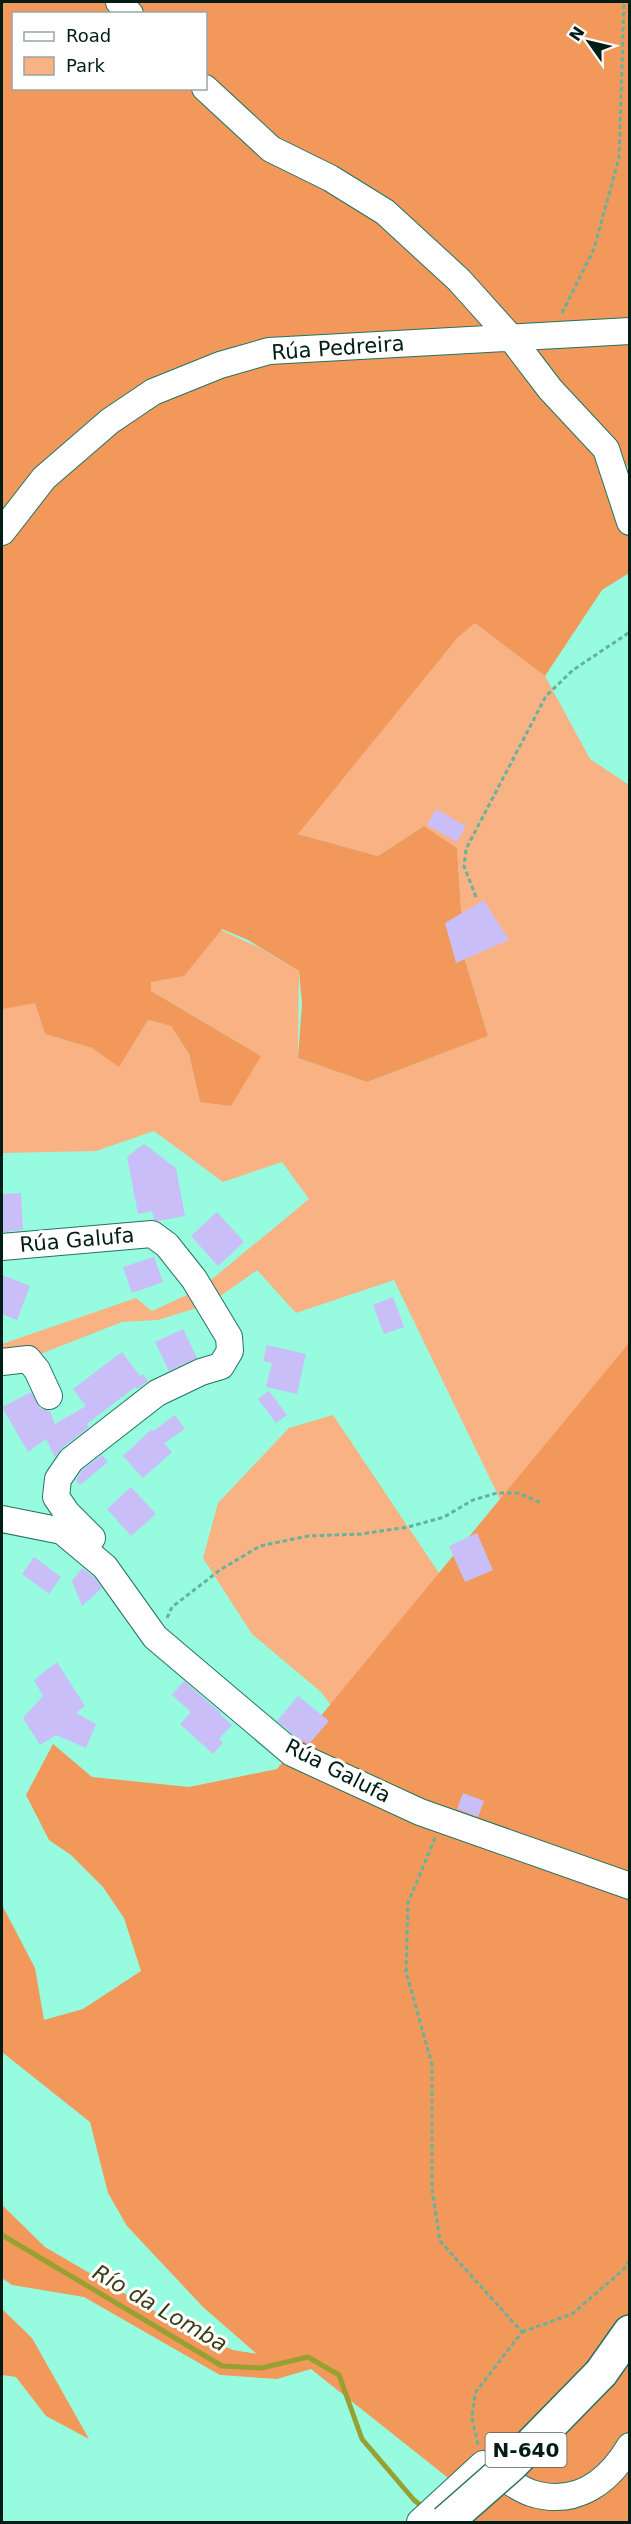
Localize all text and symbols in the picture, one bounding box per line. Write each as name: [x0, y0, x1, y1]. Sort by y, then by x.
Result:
legend: [12, 12, 207, 90]
north arrow: [559, 12, 619, 72]
text: N: [565, 23, 589, 45]
text: Road: [66, 25, 111, 46]
text: Park: [66, 55, 105, 76]
street label: Rúa Pedreira: [271, 331, 405, 365]
street label: Rúa Galufa: [19, 1223, 135, 1257]
street label: Rúa Galufa: [281, 1734, 395, 1808]
water label: Río da Lomba: [88, 2259, 232, 2357]
road number: N-640: [486, 2433, 566, 2467]

